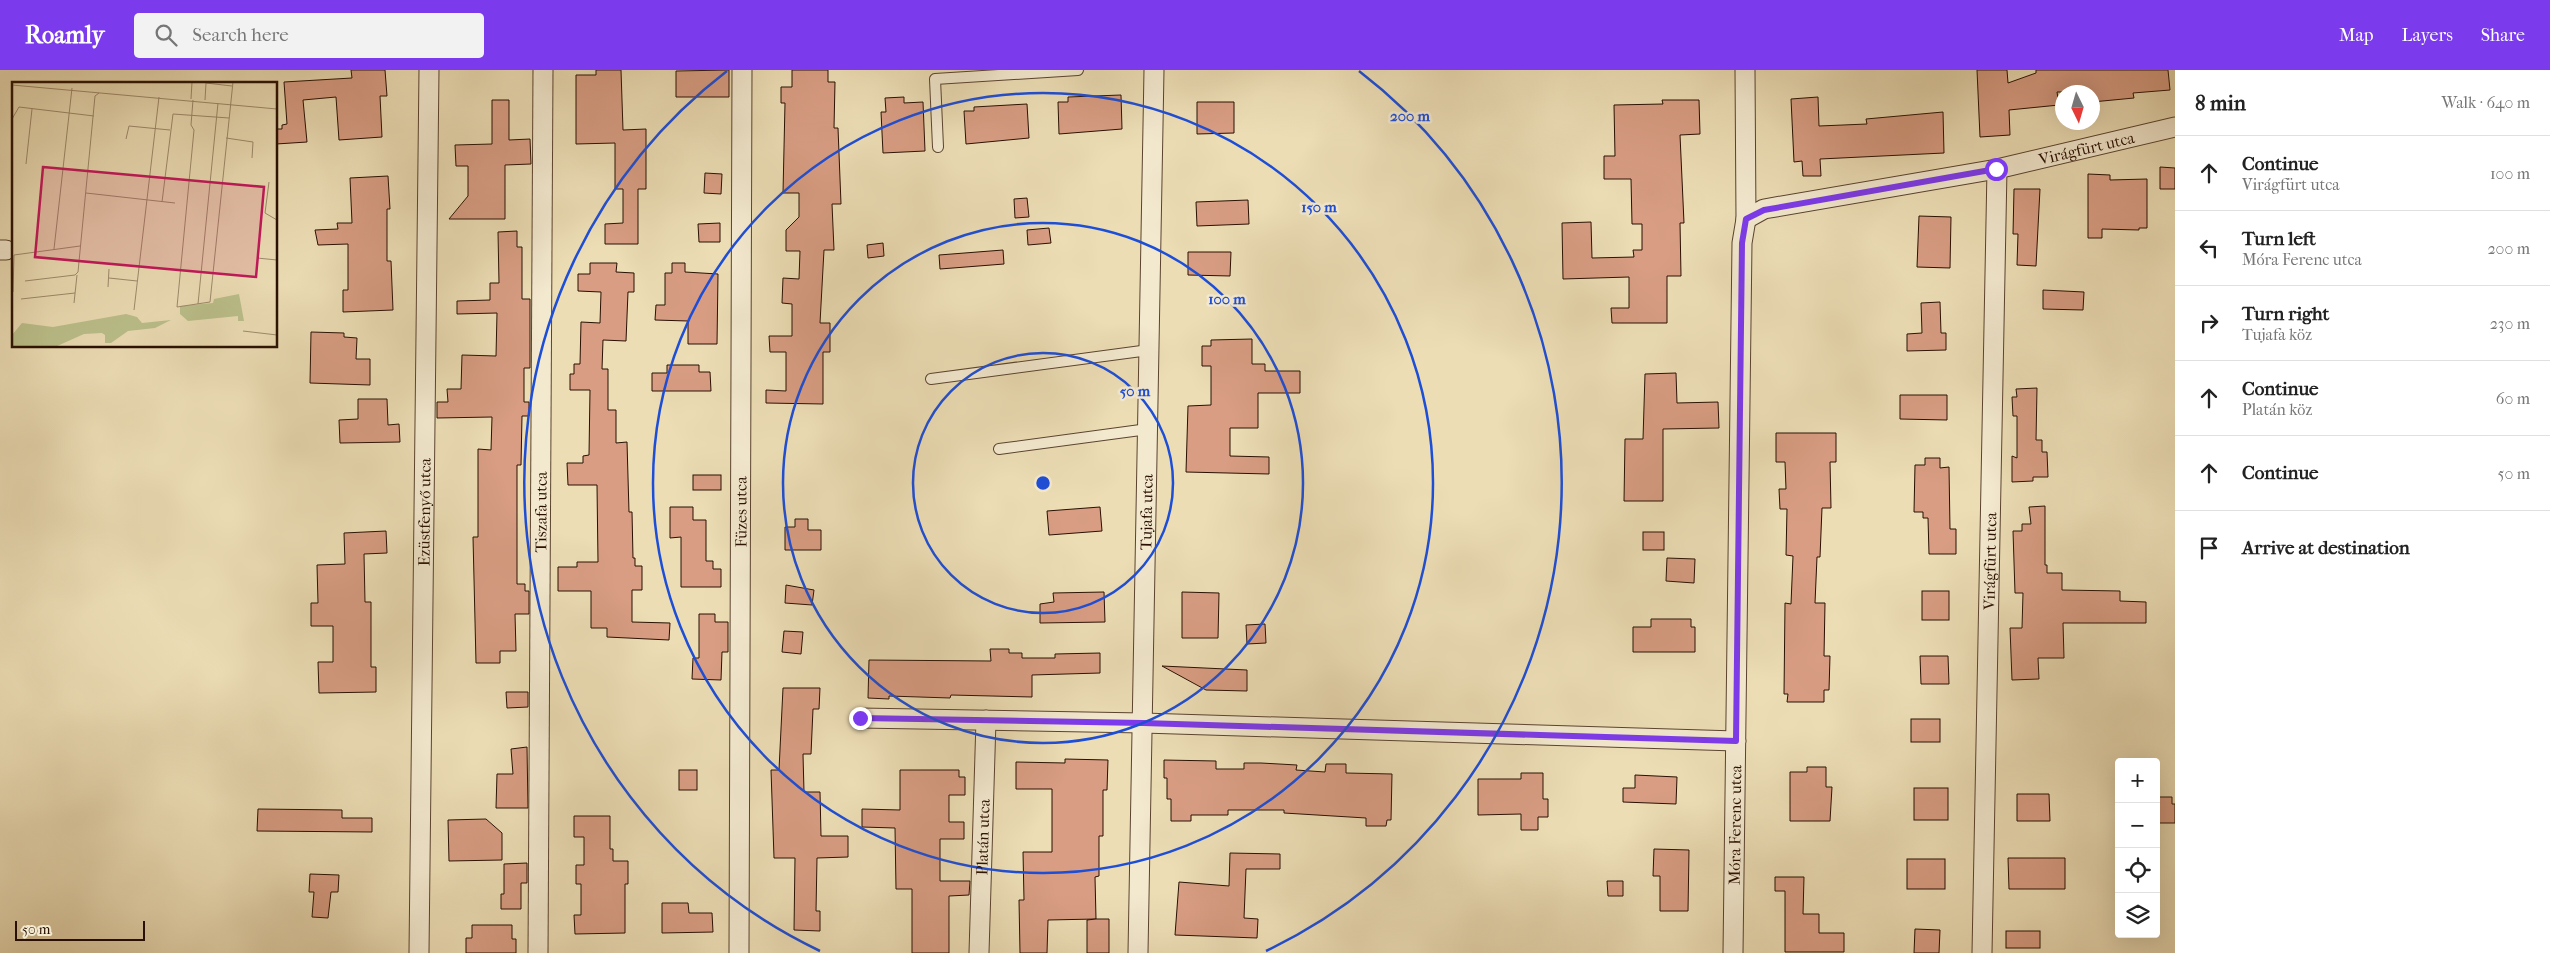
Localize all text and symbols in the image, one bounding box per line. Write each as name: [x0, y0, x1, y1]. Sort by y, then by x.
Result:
search box: [134, 13, 484, 58]
text: Roamly: [25, 21, 104, 49]
icon: search: [152, 21, 180, 49]
text: Search here: [192, 24, 289, 46]
text: Map: [2339, 25, 2373, 46]
text: Layers: [2401, 25, 2453, 46]
text: Share: [2481, 25, 2525, 46]
inset map: [12, 82, 278, 348]
north arrow: [2055, 85, 2100, 130]
text: 8 min: [2195, 91, 2246, 115]
text: Walk · 640 m: [2442, 93, 2530, 112]
text: 200 m: [1390, 107, 1430, 125]
street label: Virágfürt utca: [2036, 128, 2137, 169]
text: Continue: [2242, 153, 2318, 175]
route start: [1985, 158, 2008, 181]
icon: ahead: [2195, 159, 2223, 187]
text: 100 m: [2490, 164, 2530, 183]
text: Virágfürt utca: [2242, 175, 2340, 194]
text: 150 m: [1301, 198, 1337, 216]
text: Turn left: [2242, 228, 2316, 250]
icon: left: [2195, 234, 2223, 262]
text: 200 m: [2487, 239, 2530, 258]
text: Móra Ferenc utca: [2242, 250, 2362, 269]
text: 100 m: [1208, 290, 1246, 308]
text: Turn right: [2242, 303, 2329, 325]
icon: right: [2195, 309, 2223, 337]
text: 230 m: [2490, 314, 2530, 333]
text: Tujafa köz: [2242, 325, 2312, 344]
text: Continue: [2242, 378, 2318, 400]
text: 50 m: [1120, 382, 1151, 400]
icon: ahead: [2195, 384, 2223, 412]
text: 60 m: [2496, 389, 2530, 408]
text: Platán köz: [2242, 400, 2312, 419]
street label: Ezüstfenyő utca: [414, 457, 435, 566]
icon: ahead: [2195, 459, 2223, 487]
text: Continue: [2242, 462, 2318, 484]
text: 50 m: [2498, 464, 2530, 483]
street label: Tiszafa utca: [531, 471, 551, 553]
street label: Tujafa utca: [1136, 473, 1157, 550]
centre of rings: [1034, 474, 1052, 492]
street label: Füzes utca: [731, 476, 751, 548]
street label: Virágfürt utca: [1980, 511, 2000, 611]
icon: arrive: [2195, 534, 2223, 562]
text: Arrive at destination: [2242, 537, 2410, 559]
route end: [849, 707, 872, 730]
map controls: [2115, 758, 2160, 938]
button: +: [2115, 758, 2160, 803]
street label: Móra Ferenc utca: [1725, 764, 1745, 885]
street label: Platán utca: [972, 798, 994, 876]
button: −: [2115, 803, 2160, 848]
button: locate: [2115, 848, 2160, 893]
button: layers: [2115, 893, 2160, 938]
scale bar: [15, 918, 145, 941]
text: 50 m: [22, 921, 50, 938]

